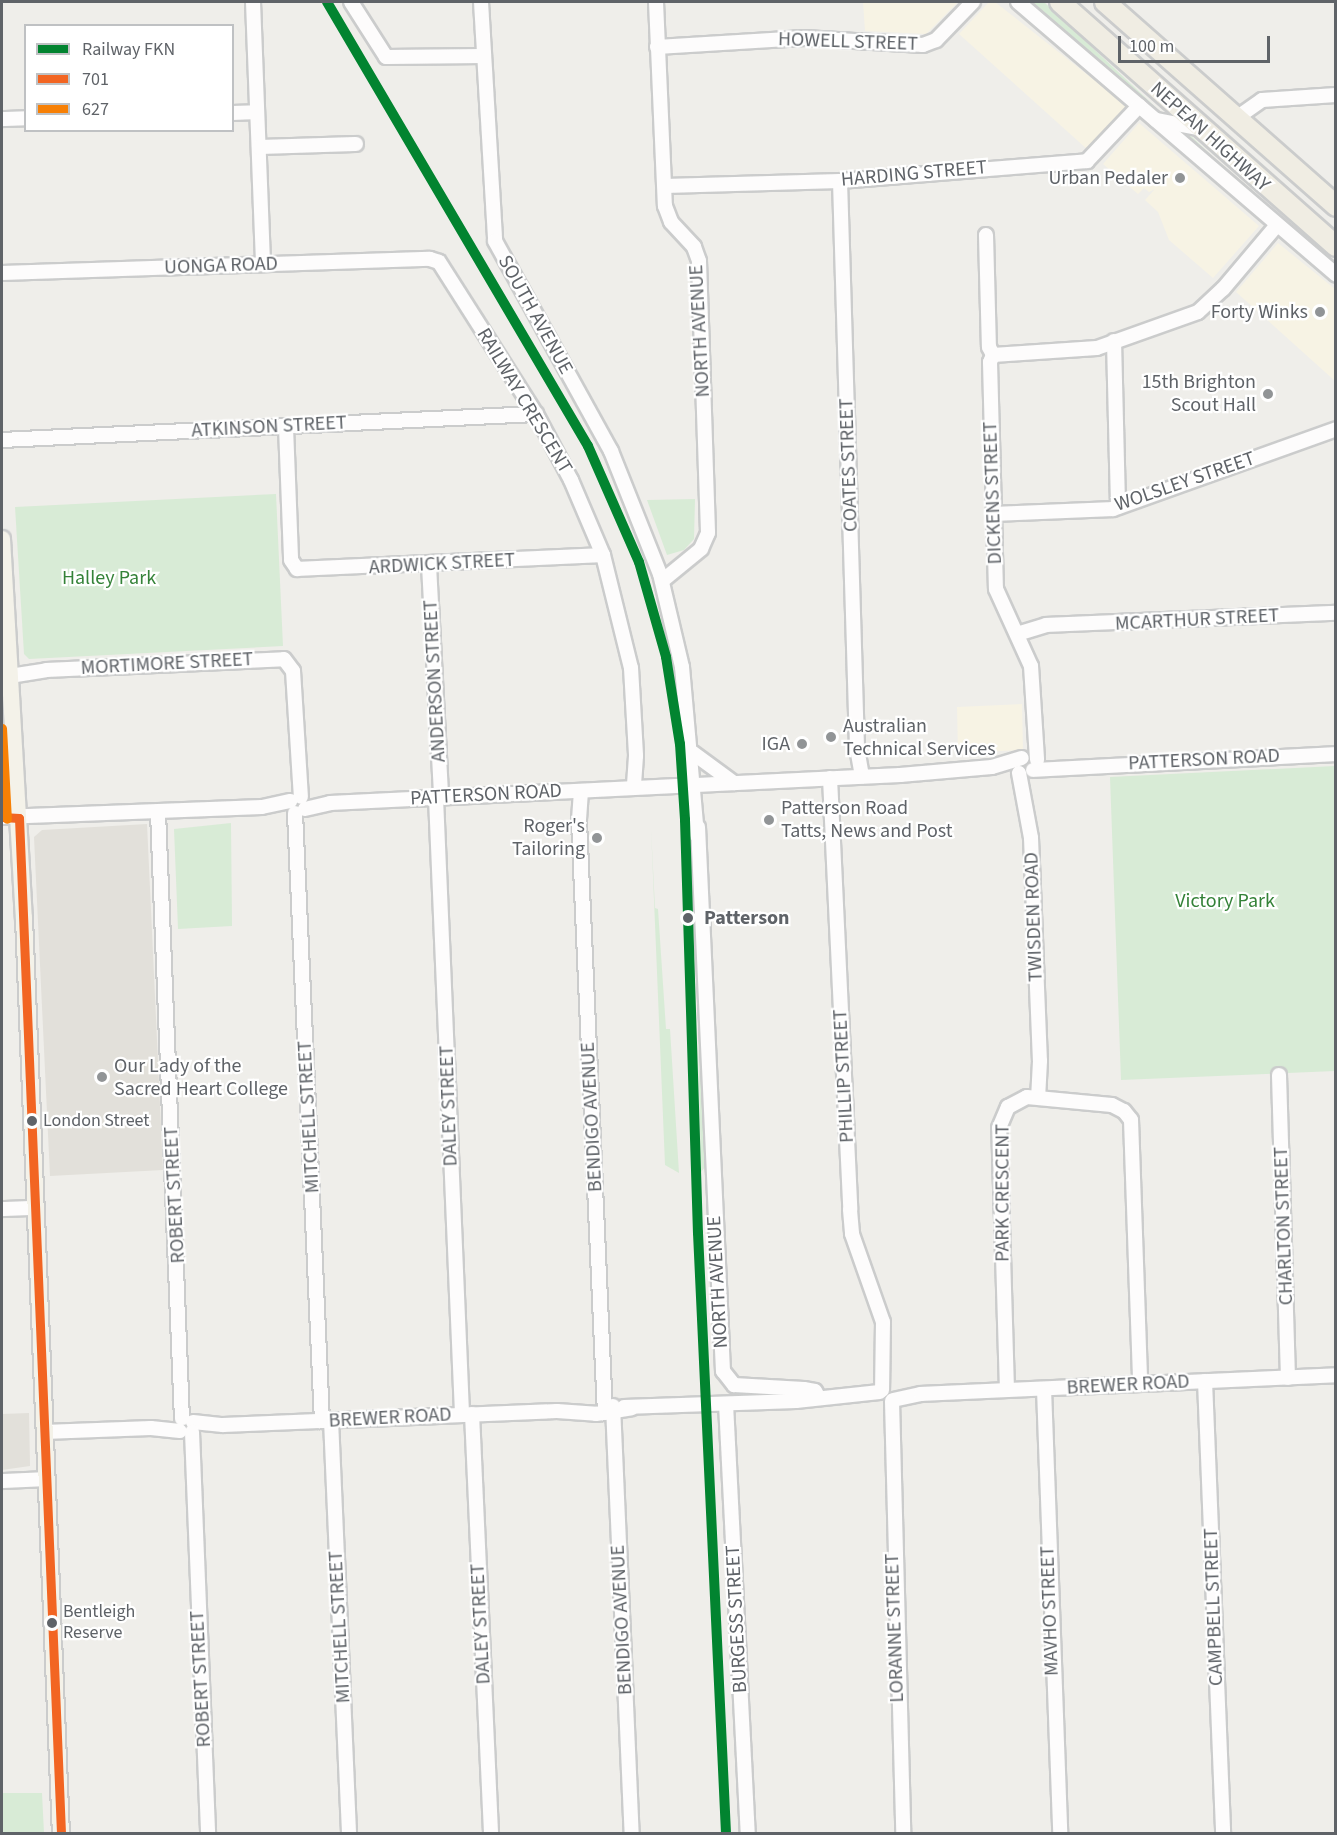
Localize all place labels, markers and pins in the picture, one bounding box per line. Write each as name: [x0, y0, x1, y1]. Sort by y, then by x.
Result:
place label: Urban Pedaler: [1048, 166, 1168, 190]
marker: Urban Pedaler: [1173, 171, 1187, 185]
place label: Forty Winks: [1211, 300, 1308, 324]
marker: Forty Winks: [1313, 305, 1327, 319]
place label: 15th Brighton Scout Hall: [1142, 371, 1256, 418]
marker: 15th Brighton Scout Hall: [1261, 387, 1275, 401]
place label: Australian Technical Services: [843, 714, 996, 761]
marker: Australian Technical Services: [824, 730, 838, 744]
place label: IGA: [762, 732, 790, 756]
marker: IGA: [795, 737, 809, 751]
place label: Patterson Road Tatts, News and Post: [781, 796, 953, 843]
marker: Patterson Road Tatts, News and Post: [762, 813, 776, 827]
place label: Roger's Tailoring: [512, 814, 585, 861]
marker: Roger's Tailoring: [590, 831, 604, 845]
place label: Patterson: [704, 906, 790, 930]
marker: Patterson: [677, 907, 699, 929]
place label: Our Lady of the Sacred Heart College: [114, 1054, 288, 1101]
marker: Our Lady of the Sacred Heart College: [95, 1070, 109, 1084]
place label: London Street: [43, 1110, 149, 1132]
marker: London Street: [26, 1115, 38, 1127]
place label: Bentleigh Reserve: [63, 1602, 135, 1644]
marker: Bentleigh Reserve: [46, 1617, 58, 1629]

